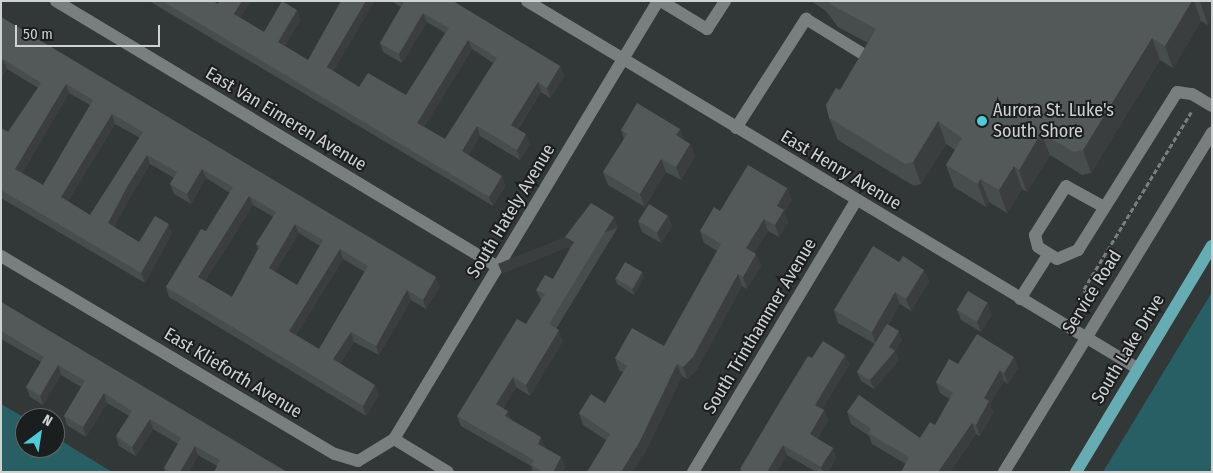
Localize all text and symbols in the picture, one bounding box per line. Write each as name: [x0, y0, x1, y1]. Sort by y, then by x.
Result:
scale bar: [18, 15, 162, 47]
text: 50 m: [23, 25, 53, 43]
street label: East Van Eimeren Avenue: [202, 62, 370, 176]
place label: Aurora St. Luke's South Shore: [993, 100, 1114, 142]
marker: Aurora St. Luke's South Shore: [975, 114, 989, 128]
street label: East Henry Avenue: [777, 126, 905, 214]
street label: South Hately Avenue: [462, 140, 560, 282]
street label: South Trinthammer Avenue: [699, 234, 821, 418]
street label: Service Road: [1058, 246, 1126, 338]
street label: South Lake Drive: [1087, 290, 1169, 408]
street label: East Klieforth Avenue: [160, 323, 306, 423]
north arrow: [15, 408, 65, 458]
text: N: [39, 411, 55, 430]

